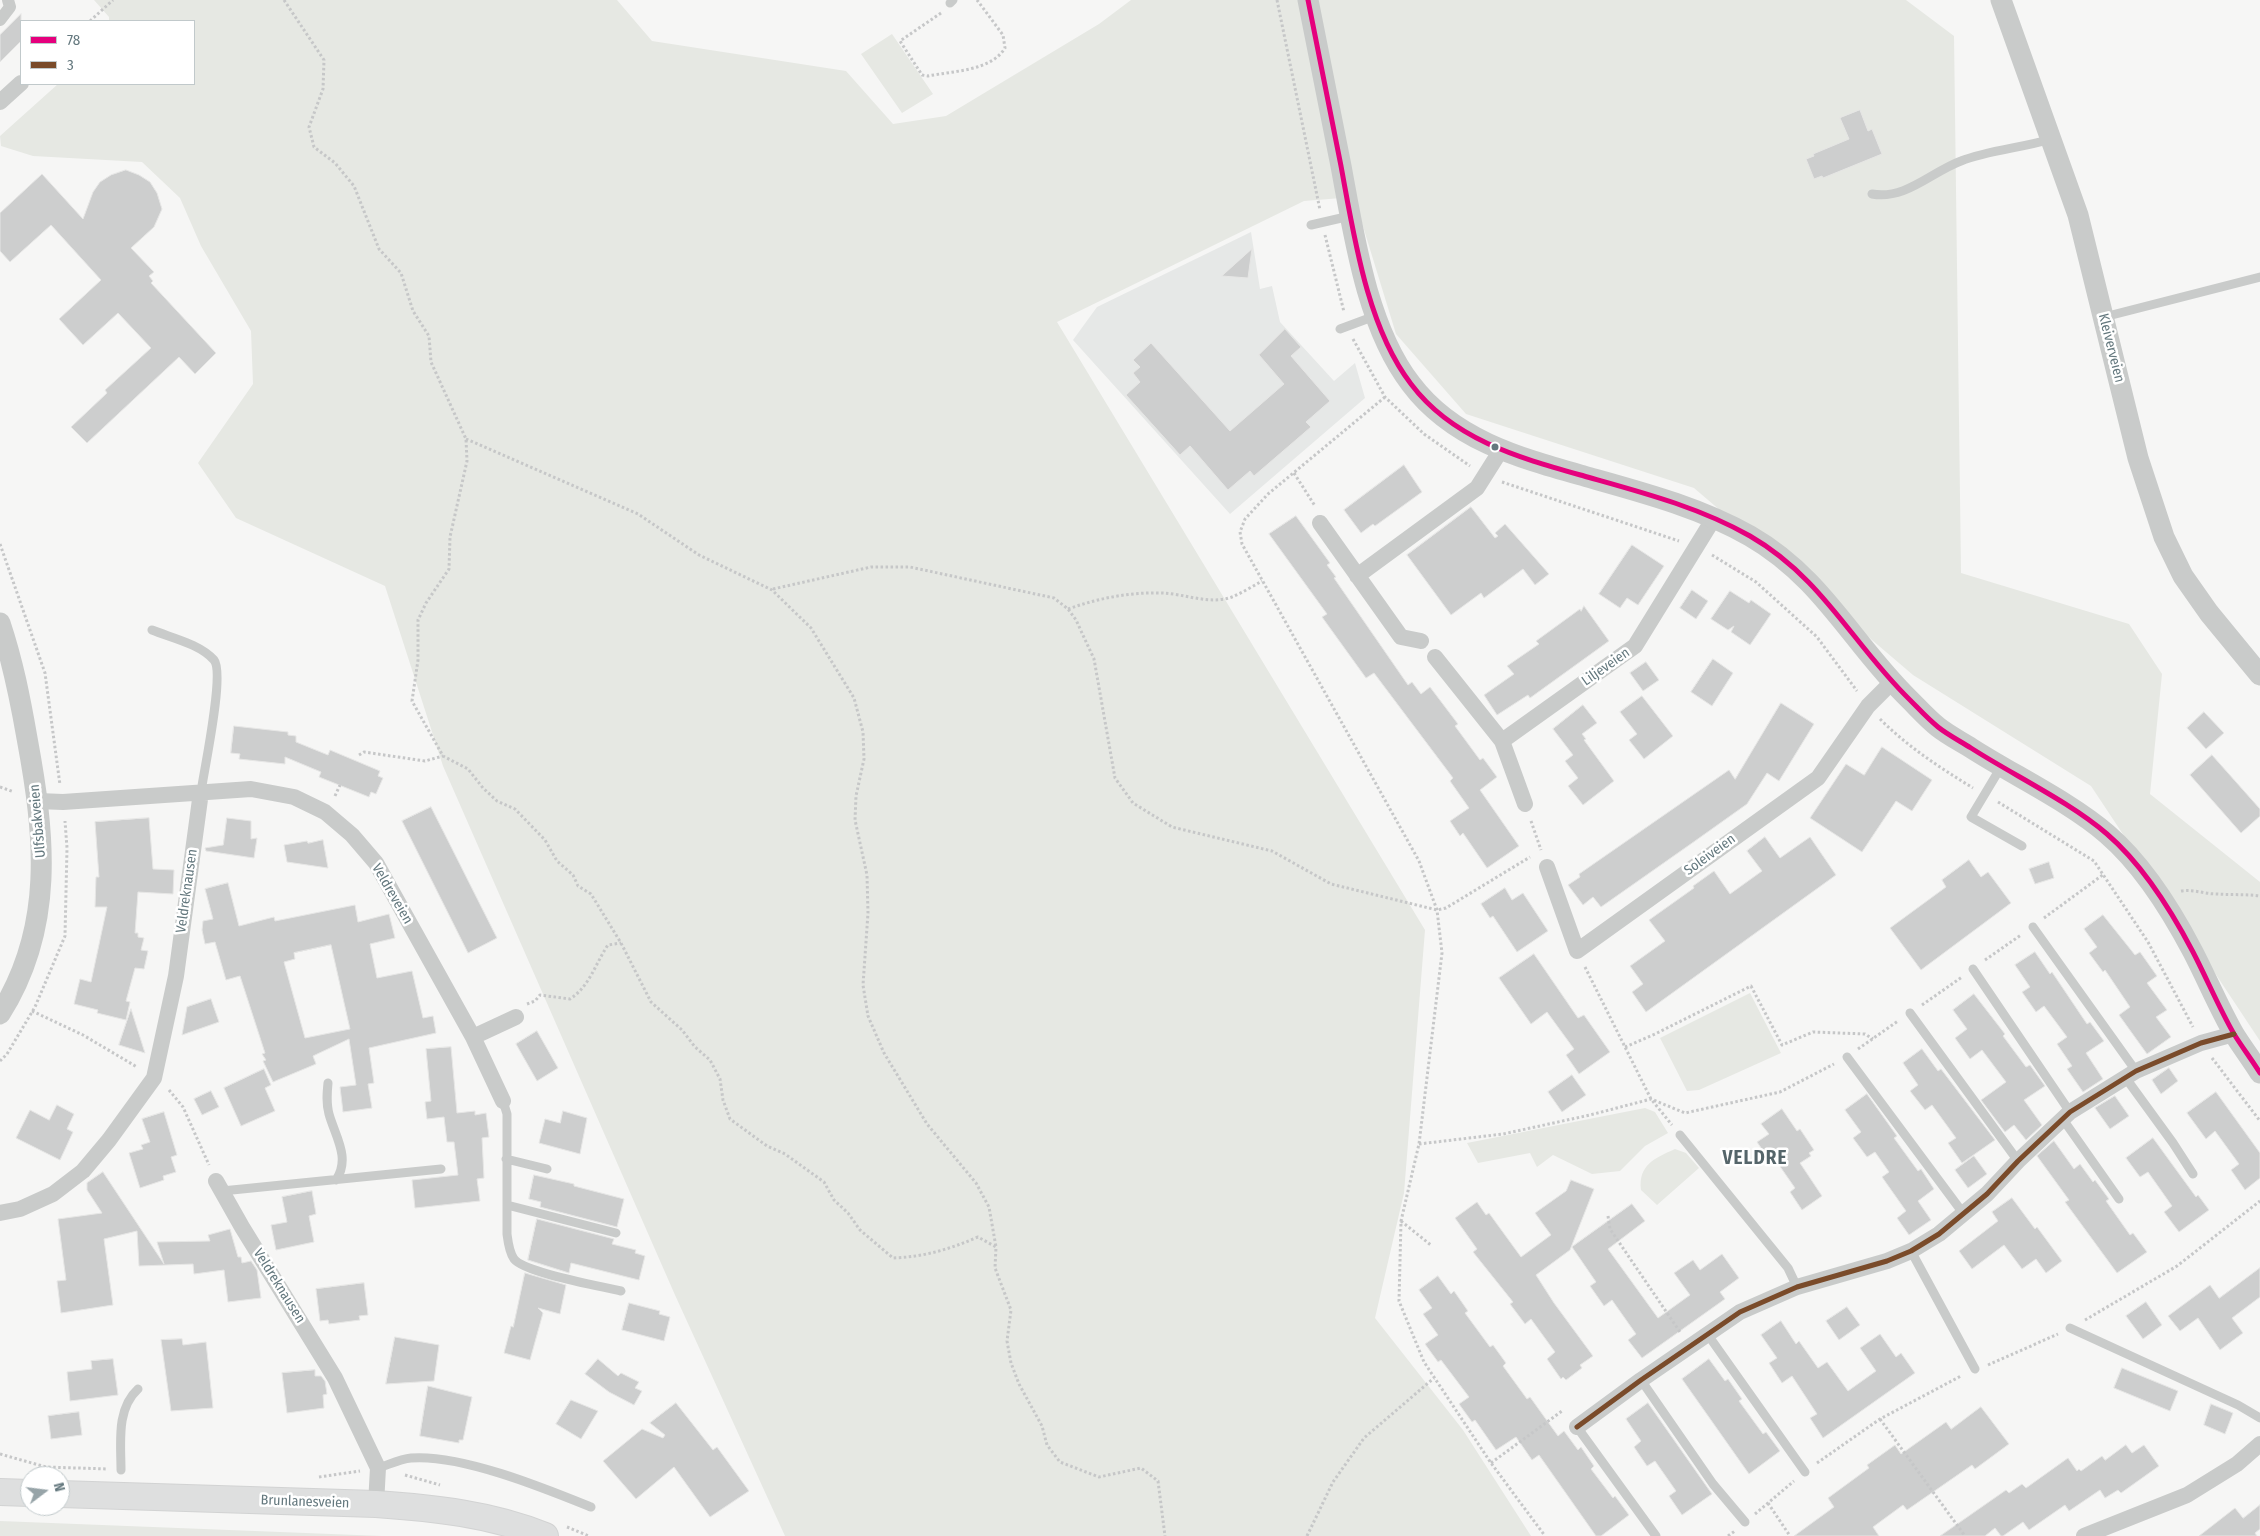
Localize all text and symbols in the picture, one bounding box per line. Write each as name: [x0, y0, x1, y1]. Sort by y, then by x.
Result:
legend: [20, 20, 195, 85]
text: 78: [67, 31, 80, 49]
text: 3: [67, 56, 74, 74]
street label: Kleiverveien: [2094, 312, 2128, 384]
unlabelled marker: [1490, 442, 1500, 452]
street label: Liljeveien: [1579, 644, 1633, 690]
street label: Ulfsbakveien: [26, 784, 50, 858]
street label: Soleiveien: [1681, 831, 1739, 879]
street label: Veldreknausen: [173, 848, 201, 934]
street label: Veldreveien: [368, 861, 416, 927]
district label: VELDRE: [1722, 1148, 1788, 1170]
street label: Veldreknausen: [249, 1246, 309, 1326]
north arrow: [20, 1466, 70, 1516]
text: N: [50, 1481, 68, 1493]
street label: Brunlanesveien: [260, 1492, 350, 1512]

